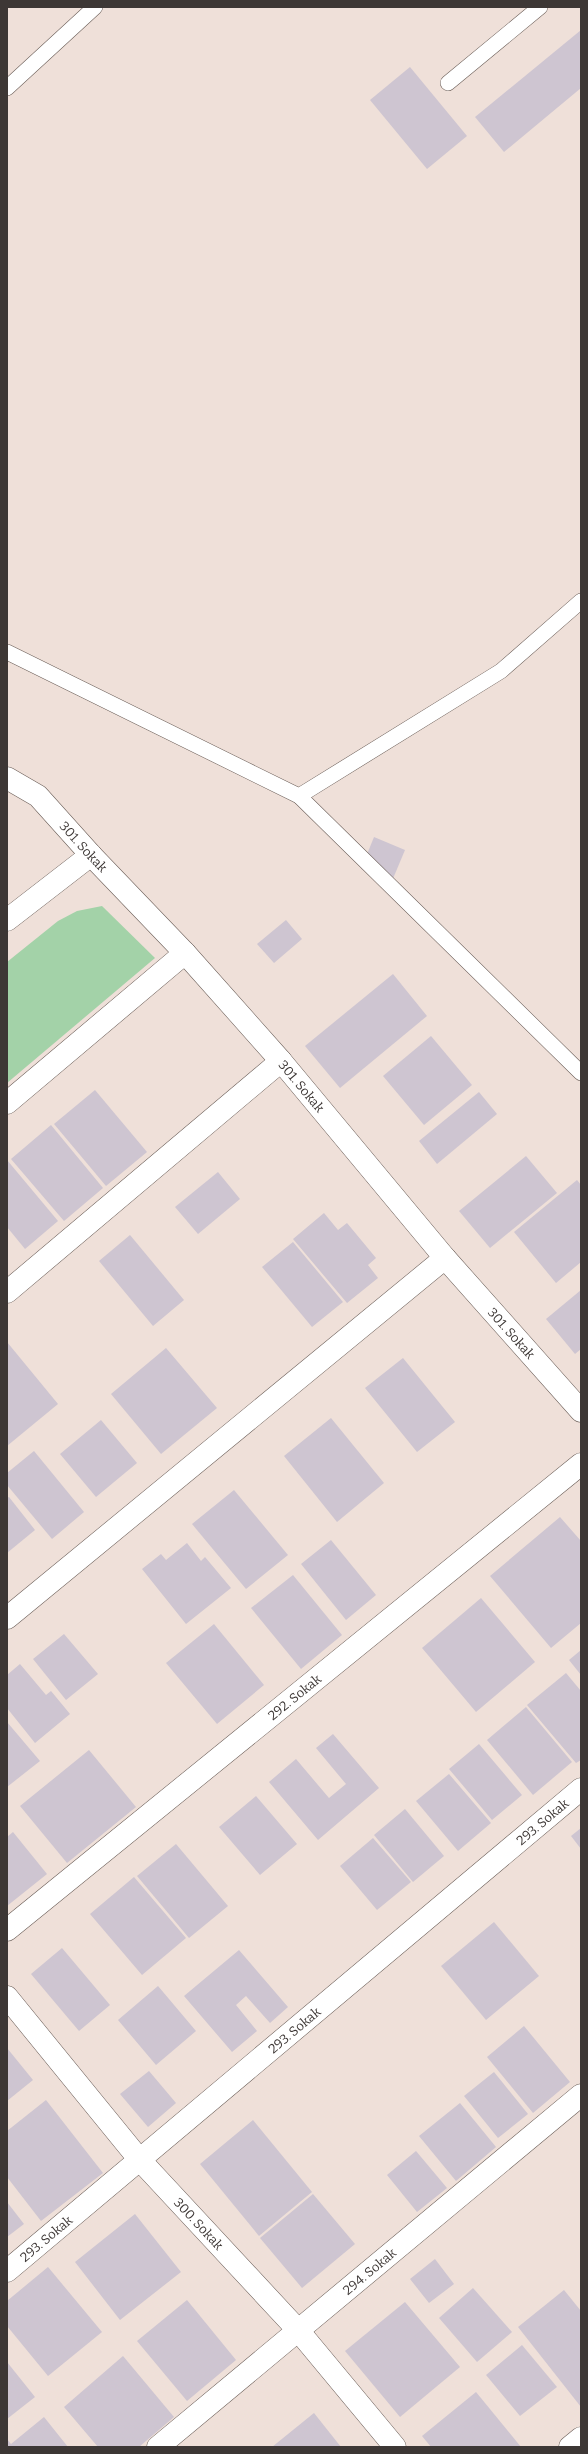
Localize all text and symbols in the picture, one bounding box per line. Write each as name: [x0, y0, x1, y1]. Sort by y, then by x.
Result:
street label: 301. Sokak: [57, 819, 111, 876]
street label: 301. Sokak: [276, 1057, 328, 1116]
street label: 301. Sokak: [485, 1305, 538, 1362]
street label: 292. Sokak: [265, 1671, 325, 1723]
street label: 293. Sokak: [514, 1795, 572, 1848]
street label: 293. Sokak: [265, 2004, 324, 2056]
street label: 300. Sokak: [171, 2195, 227, 2253]
street label: 293. Sokak: [17, 2212, 76, 2265]
street label: 294. Sokak: [340, 2245, 400, 2298]

